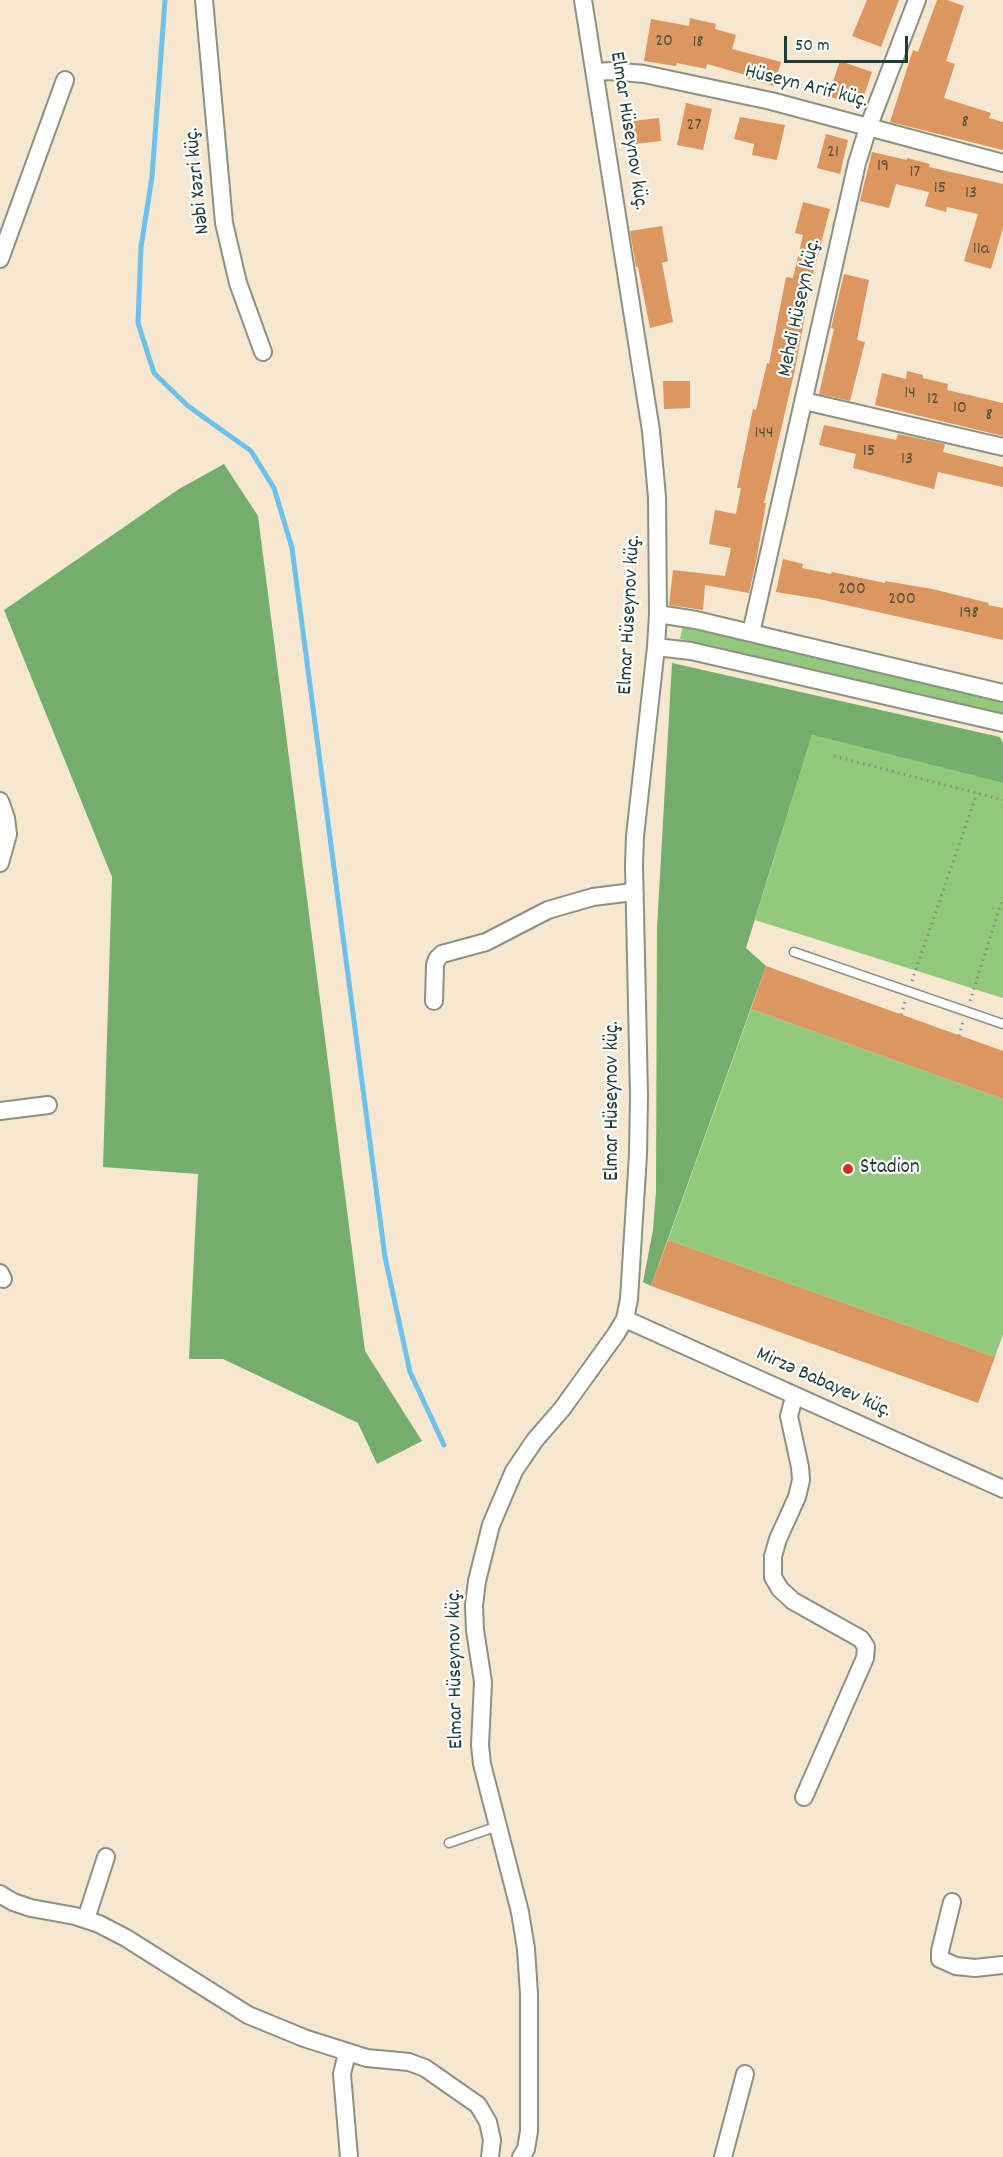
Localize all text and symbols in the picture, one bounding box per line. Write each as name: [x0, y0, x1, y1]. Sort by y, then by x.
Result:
scale bar: [787, 24, 912, 62]
house number: 20: [655, 32, 673, 54]
house number: 18: [692, 33, 704, 55]
text: 50 m: [795, 34, 830, 59]
street label: Elmar Hüseynov küç.: [602, 50, 652, 212]
street label: Hüseyn Arif küç.: [742, 61, 870, 115]
house number: 8: [961, 113, 969, 135]
house number: 27: [687, 116, 701, 138]
street label: Nəbi Xəzri küç.: [181, 126, 217, 236]
house number: 21: [827, 143, 839, 165]
house number: 19: [877, 157, 889, 179]
house number: 17: [910, 163, 920, 185]
house number: 15: [934, 179, 946, 201]
house number: 13: [965, 184, 977, 206]
street label: Mehdi Hüseyn küç.: [774, 237, 828, 379]
house number: 11a: [973, 240, 989, 262]
house number: 14: [904, 384, 916, 406]
house number: 12: [927, 390, 939, 412]
house number: 10: [953, 399, 967, 421]
house number: 8: [985, 406, 993, 428]
house number: 144: [755, 424, 773, 446]
house number: 15: [863, 442, 875, 464]
house number: 13: [901, 450, 913, 472]
street label: Elmar Hüseynov küç.: [614, 534, 648, 696]
house number: 200: [838, 580, 866, 602]
house number: 200: [888, 590, 916, 612]
house number: 198: [959, 604, 979, 626]
street label: Elmar Hüseynov küç.: [601, 1021, 627, 1181]
place label: Stadion: [860, 1156, 920, 1182]
marker: Stadion: [841, 1162, 855, 1176]
street label: Mirzə Babayev küç.: [751, 1343, 895, 1425]
street label: Elmar Hüseynov küç.: [443, 1589, 471, 1749]

